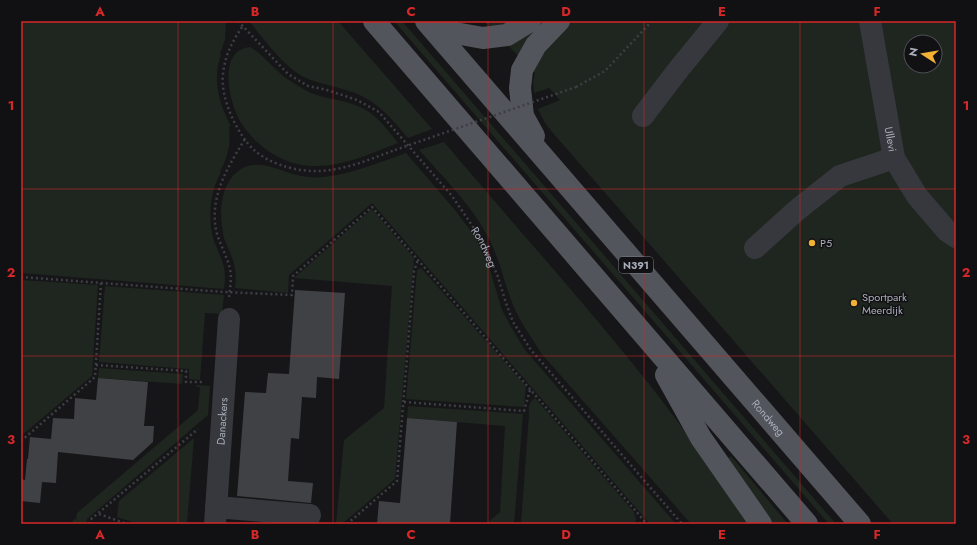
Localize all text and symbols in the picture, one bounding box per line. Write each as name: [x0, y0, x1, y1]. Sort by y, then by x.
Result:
text: A: [94, 2, 105, 21]
text: B: [251, 2, 260, 21]
text: C: [406, 2, 416, 21]
text: D: [561, 2, 571, 21]
text: E: [718, 2, 726, 21]
text: F: [873, 2, 881, 21]
north arrow: [903, 34, 943, 74]
text: N: [904, 46, 922, 58]
text: 1: [8, 96, 14, 115]
text: 1: [963, 96, 969, 115]
street label: Ullevi: [881, 125, 901, 153]
street label: Rondweg: [467, 223, 501, 270]
place label: P5: [820, 235, 832, 251]
marker: P5: [807, 238, 817, 248]
road number: N391: [619, 257, 653, 273]
text: 2: [7, 263, 15, 282]
text: 2: [962, 263, 970, 282]
place label: Sportpark Meerdijk: [862, 289, 907, 318]
marker: Sportpark Meerdijk: [849, 298, 859, 308]
street label: Danackers: [212, 396, 232, 446]
street label: Rondweg: [748, 396, 789, 439]
text: 3: [7, 430, 15, 449]
text: 3: [962, 430, 970, 449]
text: A: [94, 525, 105, 544]
text: B: [251, 525, 260, 544]
text: C: [406, 525, 416, 544]
text: D: [561, 525, 571, 544]
text: E: [718, 525, 726, 544]
text: F: [873, 525, 881, 544]

